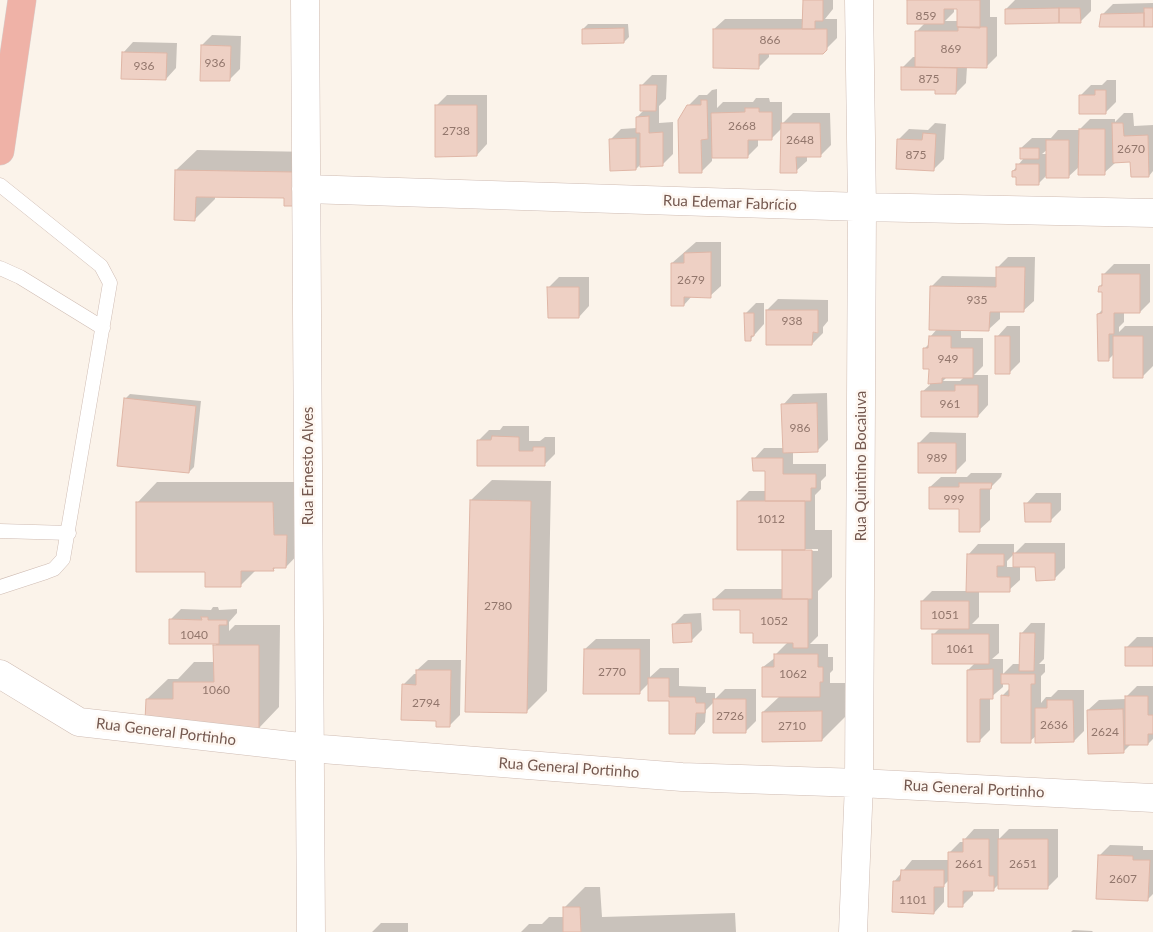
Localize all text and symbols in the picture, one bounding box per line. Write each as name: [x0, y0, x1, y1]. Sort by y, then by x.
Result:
house number: 859: [916, 9, 936, 23]
house number: 866: [760, 33, 780, 47]
house number: 869: [941, 42, 961, 56]
house number: 936: [205, 56, 225, 70]
house number: 936: [134, 59, 154, 73]
house number: 875: [919, 72, 939, 86]
house number: 2668: [728, 119, 756, 133]
house number: 2738: [442, 124, 470, 138]
house number: 2648: [786, 133, 814, 147]
house number: 2670: [1117, 142, 1145, 156]
house number: 875: [906, 148, 926, 162]
street label: Rua Edemar Fabrício: [663, 192, 797, 214]
house number: 2679: [677, 273, 705, 287]
house number: 935: [967, 293, 987, 307]
house number: 938: [782, 314, 802, 328]
house number: 949: [938, 352, 958, 366]
street label: Rua Quintino Bocaiuva: [852, 391, 870, 541]
house number: 961: [940, 397, 960, 411]
street label: Rua Ernesto Alves: [299, 407, 317, 525]
house number: 986: [790, 421, 810, 435]
house number: 989: [927, 451, 947, 465]
house number: 999: [944, 492, 964, 506]
house number: 1012: [757, 512, 785, 526]
house number: 2780: [484, 599, 512, 613]
house number: 1051: [931, 608, 959, 622]
house number: 1052: [760, 614, 788, 628]
house number: 1040: [180, 628, 208, 642]
house number: 1061: [946, 642, 974, 656]
house number: 2770: [598, 665, 626, 679]
house number: 1062: [779, 667, 807, 681]
house number: 1060: [202, 683, 230, 697]
house number: 2794: [412, 696, 440, 710]
house number: 2726: [716, 709, 744, 723]
street label: Rua General Portinho: [95, 714, 237, 750]
house number: 2636: [1040, 718, 1068, 732]
house number: 2710: [778, 719, 806, 733]
house number: 2624: [1091, 725, 1119, 739]
street label: Rua General Portinho: [498, 754, 640, 782]
street label: Rua General Portinho: [903, 776, 1045, 802]
house number: 2661: [955, 857, 983, 871]
house number: 2651: [1009, 857, 1037, 871]
house number: 2607: [1109, 872, 1137, 886]
house number: 1101: [899, 893, 927, 907]

